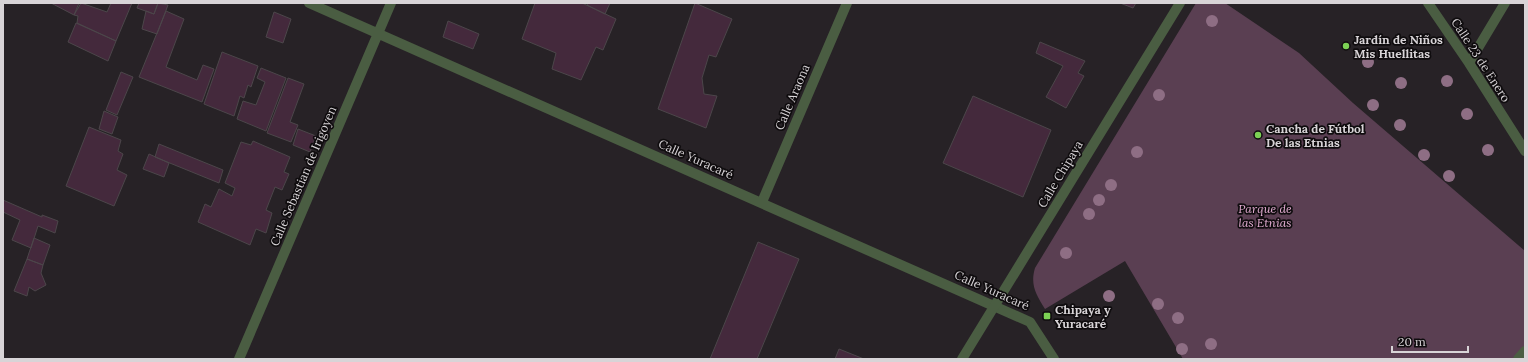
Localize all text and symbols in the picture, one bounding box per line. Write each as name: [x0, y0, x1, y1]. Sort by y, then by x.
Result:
street label: Calle 23 de Enero: [1448, 15, 1514, 105]
place label: Jardín de Niños Mis Huellitas: [1354, 32, 1443, 61]
marker: Jardín de Niños Mis Huellitas: [1341, 41, 1351, 51]
street label: Calle Araona: [771, 62, 813, 132]
street label: Calle Sebastian de Irigoyen: [267, 104, 339, 248]
place label: Cancha de Fútbol De las Etnias: [1266, 121, 1365, 150]
marker: Cancha de Fútbol De las Etnias: [1253, 130, 1263, 140]
street label: Calle Yuracaré: [656, 136, 736, 182]
street label: Calle Chipaya: [1034, 138, 1086, 210]
park label: Parque de las Etnias: [1238, 201, 1292, 230]
street label: Calle Yuracaré: [952, 267, 1032, 313]
place label: Chipaya y Yuracaré: [1055, 302, 1111, 331]
marker: Chipaya y Yuracaré: [1042, 311, 1052, 321]
scale bar: [1392, 328, 1468, 354]
text: 20 m: [1398, 334, 1426, 349]

